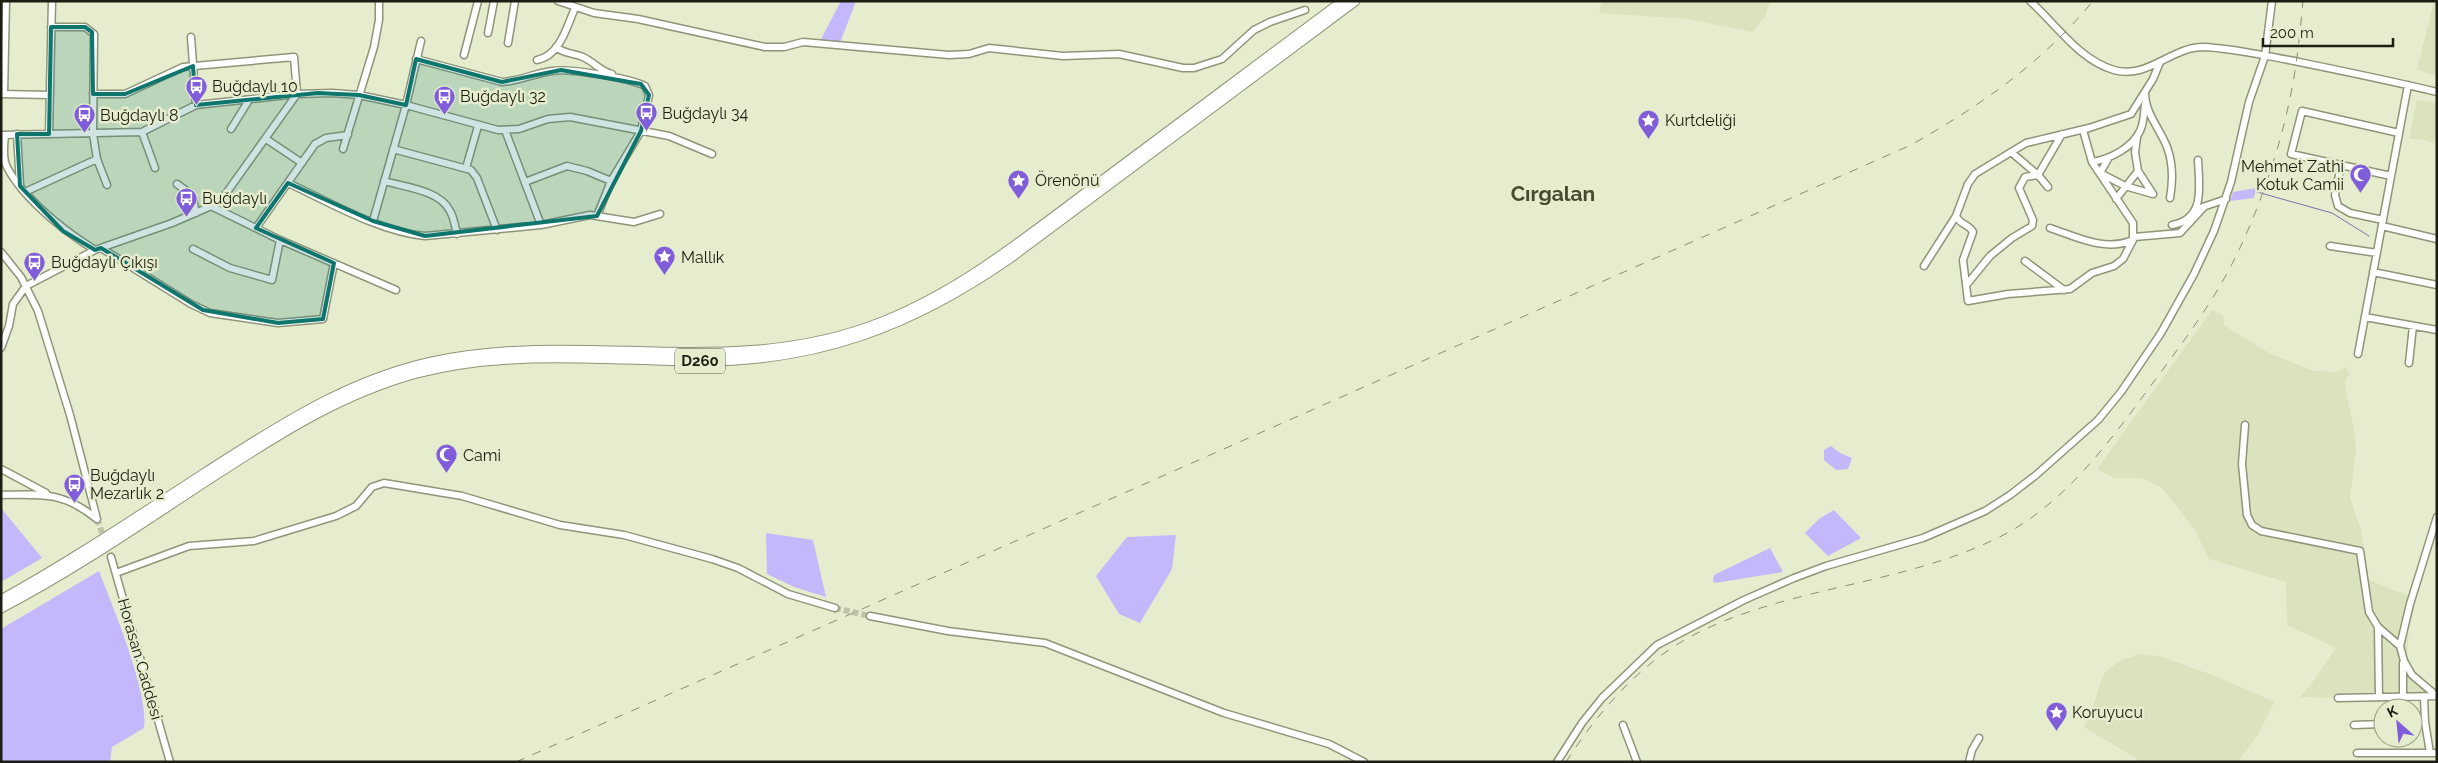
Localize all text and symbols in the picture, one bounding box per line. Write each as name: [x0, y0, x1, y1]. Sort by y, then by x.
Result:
scale bar: [2263, 15, 2393, 47]
text: 200 m: [2270, 24, 2314, 42]
bus stop icon: Buğdaylı 10: [184, 74, 208, 105]
place label: Buğdaylı 10: [212, 77, 298, 96]
bus stop icon: Buğdaylı 32: [432, 84, 456, 115]
place label: Buğdaylı 32: [460, 87, 546, 106]
bus stop icon: Buğdaylı 34: [634, 101, 658, 132]
bus stop icon: Buğdaylı 8: [72, 103, 96, 134]
place label: Buğdaylı 34: [662, 104, 749, 123]
place label: Buğdaylı 8: [100, 106, 179, 125]
place icon: Kurtdeliği: [1637, 108, 1661, 139]
place label: Kurtdeliği: [1665, 111, 1736, 130]
place label: Mehmet Zathi Kotuk Camii: [2241, 157, 2344, 194]
mosque icon: Mehmet Zathi Kotuk Camii: [2348, 163, 2372, 194]
place icon: Örenönü: [1007, 168, 1031, 199]
place label: Örenönü: [1035, 170, 1099, 190]
district label: Cırgalan: [1511, 181, 1595, 206]
bus stop icon: Buğdaylı: [174, 186, 198, 217]
place label: Buğdaylı: [202, 189, 267, 208]
place icon: Mallık: [653, 245, 677, 276]
place label: Mallık: [681, 248, 725, 267]
bus stop icon: Buğdaylı Çıkışı: [23, 250, 47, 281]
place label: Buğdaylı Çıkışı: [51, 253, 158, 272]
road number: D260: [675, 348, 725, 374]
mosque icon: Cami: [435, 443, 459, 474]
place label: Cami: [463, 446, 501, 465]
place label: Buğdaylı Mezarlık 2: [90, 466, 164, 503]
bus stop icon: Buğdaylı Mezarlık 2: [62, 472, 86, 503]
street label: Horasan Caddesi: [114, 596, 166, 722]
north arrow: [2373, 698, 2423, 748]
place icon: Koruyucu: [2044, 700, 2068, 731]
text: K: [2384, 702, 2400, 721]
place label: Koruyucu: [2072, 703, 2143, 722]

